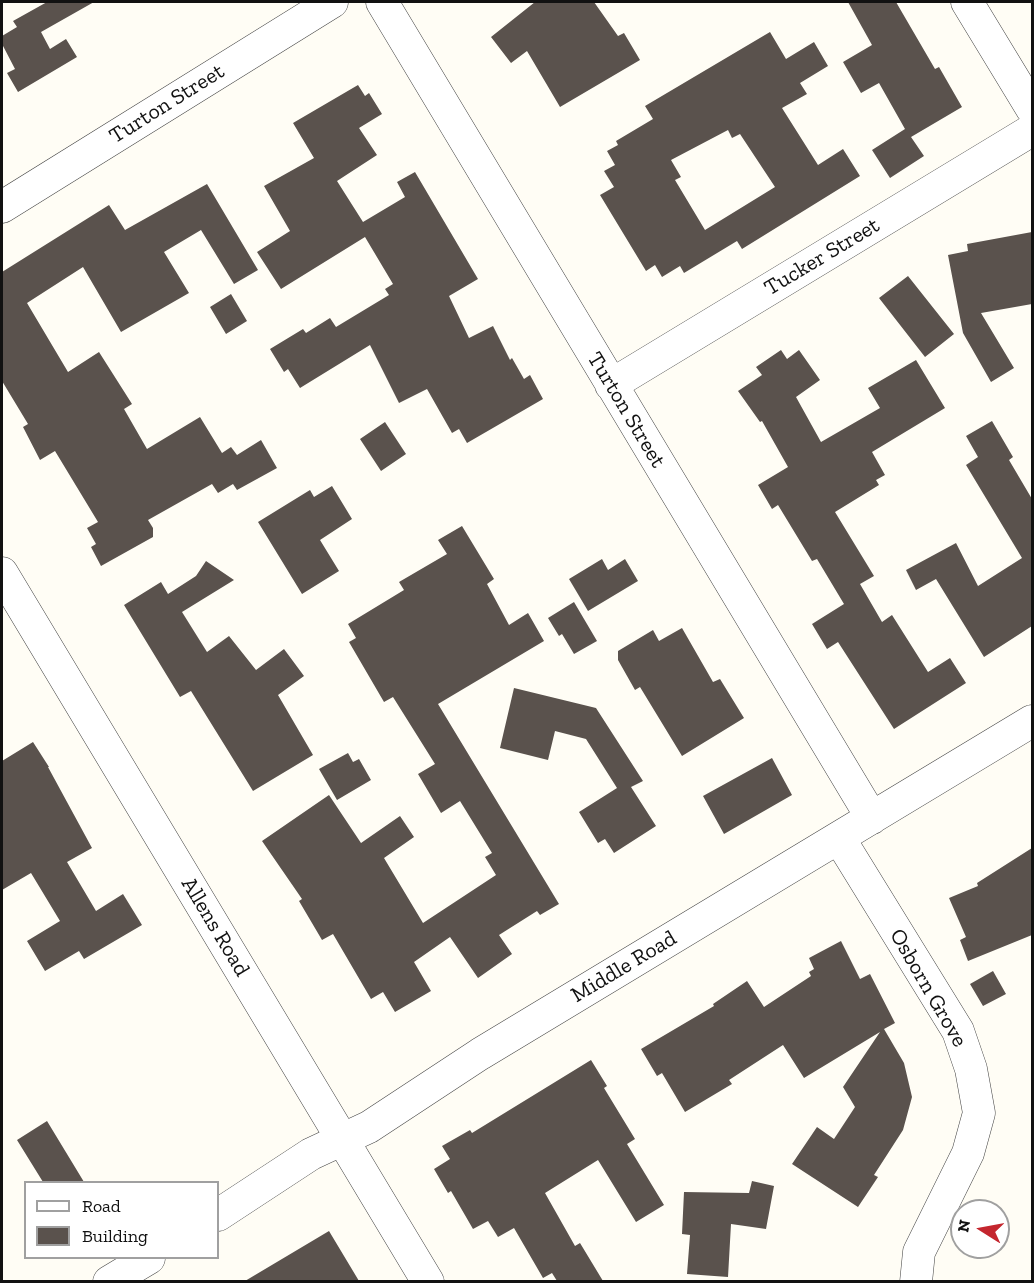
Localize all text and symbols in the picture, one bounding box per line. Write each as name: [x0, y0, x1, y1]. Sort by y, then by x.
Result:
street label: Turton Street: [105, 58, 229, 150]
street label: Tucker Street: [760, 212, 884, 302]
street label: Turton Street: [581, 347, 671, 473]
street label: Allens Road: [175, 873, 255, 981]
street label: Osborn Grove: [884, 924, 972, 1052]
street label: Middle Road: [567, 925, 681, 1009]
legend: [24, 1181, 219, 1259]
text: Road: [82, 1195, 121, 1217]
north arrow: [950, 1199, 1010, 1259]
text: N: [953, 1218, 974, 1234]
text: Building: [82, 1225, 148, 1247]

